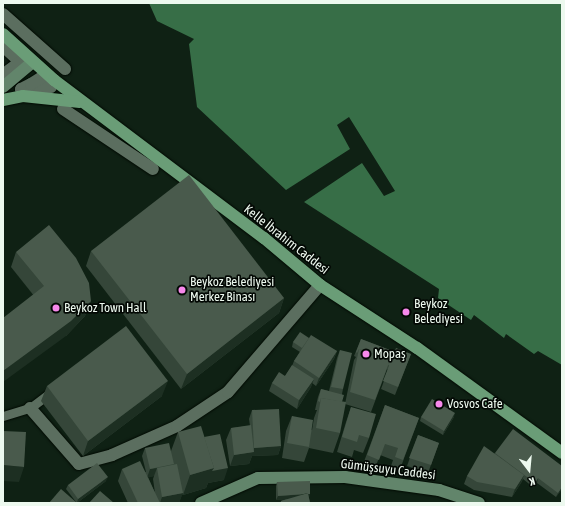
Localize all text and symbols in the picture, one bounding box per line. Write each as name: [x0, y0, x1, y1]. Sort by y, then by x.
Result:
street label: Kelle İbrahim Caddesi: [240, 202, 332, 278]
place label: Beykoz Belediyesi Merkez Binası: [190, 275, 274, 306]
marker: Beykoz Belediyesi Merkez Binası: [177, 285, 187, 295]
place label: Beykoz Belediyesi: [414, 297, 463, 328]
place label: Beykoz Town Hall: [64, 300, 146, 316]
marker: Beykoz Town Hall: [51, 303, 61, 313]
marker: Beykoz Belediyesi: [401, 307, 411, 317]
place label: Mopaş: [374, 346, 406, 362]
marker: Mopaş: [361, 349, 371, 359]
place label: Vosvos Cafe: [447, 396, 503, 412]
marker: Vosvos Cafe: [434, 399, 444, 409]
north arrow: [509, 450, 549, 490]
street label: Gümüşsuyu Caddesi: [340, 456, 436, 484]
text: K: [528, 475, 537, 488]

